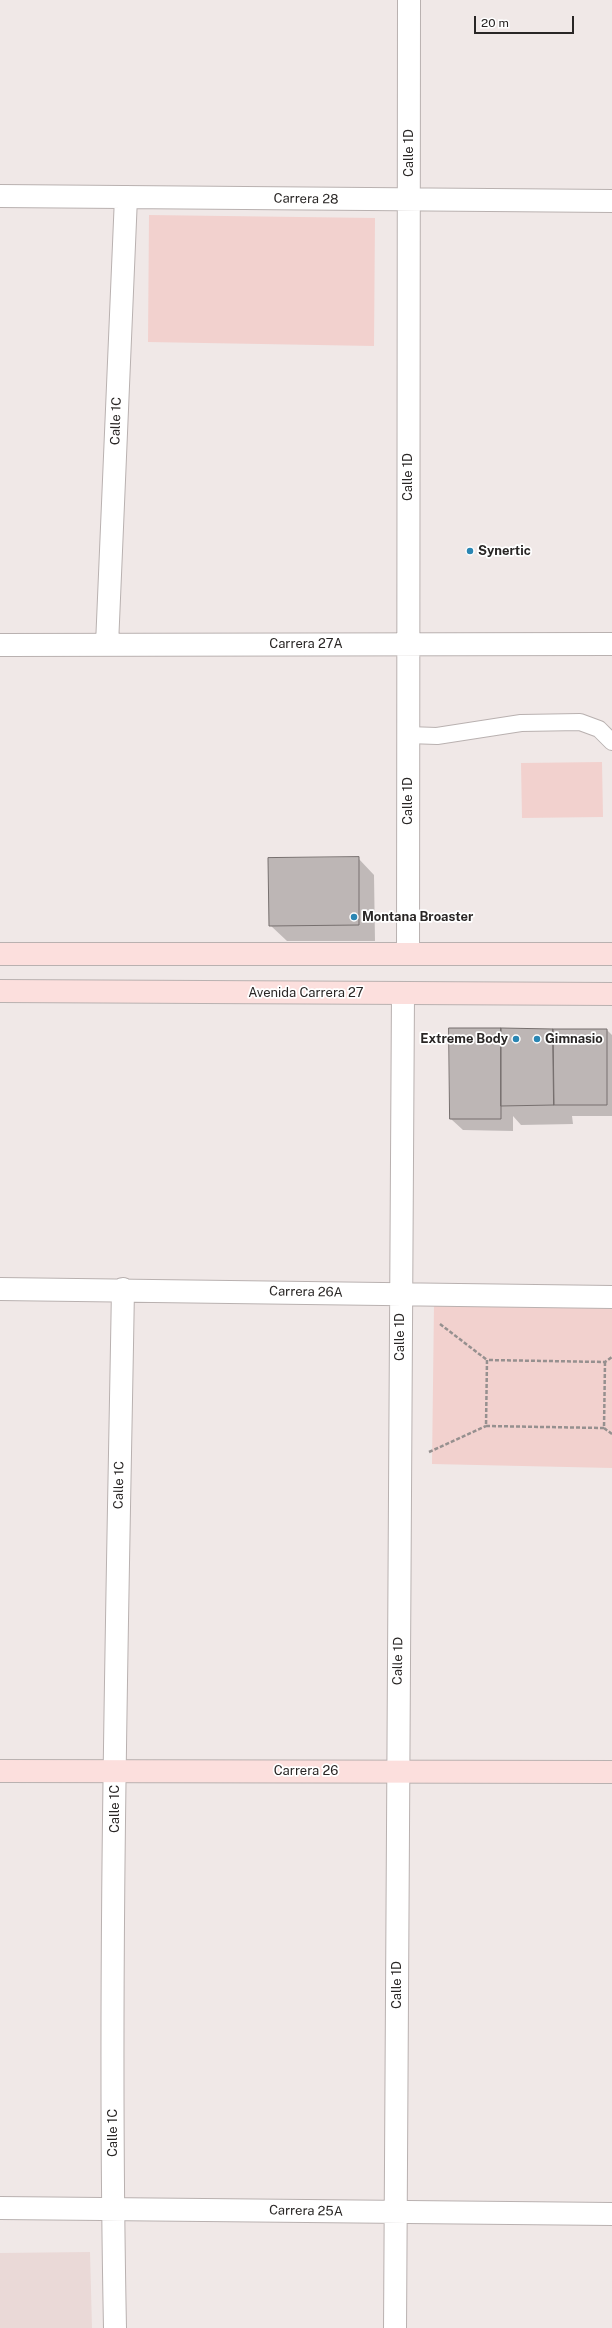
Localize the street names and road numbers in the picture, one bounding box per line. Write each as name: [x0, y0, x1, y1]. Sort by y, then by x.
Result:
street label: Calle 1D: [401, 129, 417, 177]
street label: Carrera 28: [273, 191, 339, 207]
street label: Calle 1C: [107, 397, 125, 445]
street label: Calle 1D: [400, 453, 416, 501]
street label: Carrera 27A: [269, 636, 343, 652]
street label: Calle 1D: [400, 777, 416, 825]
street label: Avenida Carrera 27: [248, 985, 364, 1001]
street label: Carrera 26A: [269, 1284, 343, 1300]
street label: Calle 1D: [392, 1313, 408, 1361]
street label: Calle 1C: [111, 1461, 127, 1509]
street label: Calle 1D: [390, 1637, 406, 1685]
street label: Carrera 26: [274, 1763, 338, 1779]
street label: Calle 1C: [107, 1785, 123, 1833]
street label: Calle 1D: [389, 1961, 405, 2009]
street label: Calle 1C: [105, 2109, 121, 2157]
street label: Carrera 25A: [269, 2203, 343, 2219]

